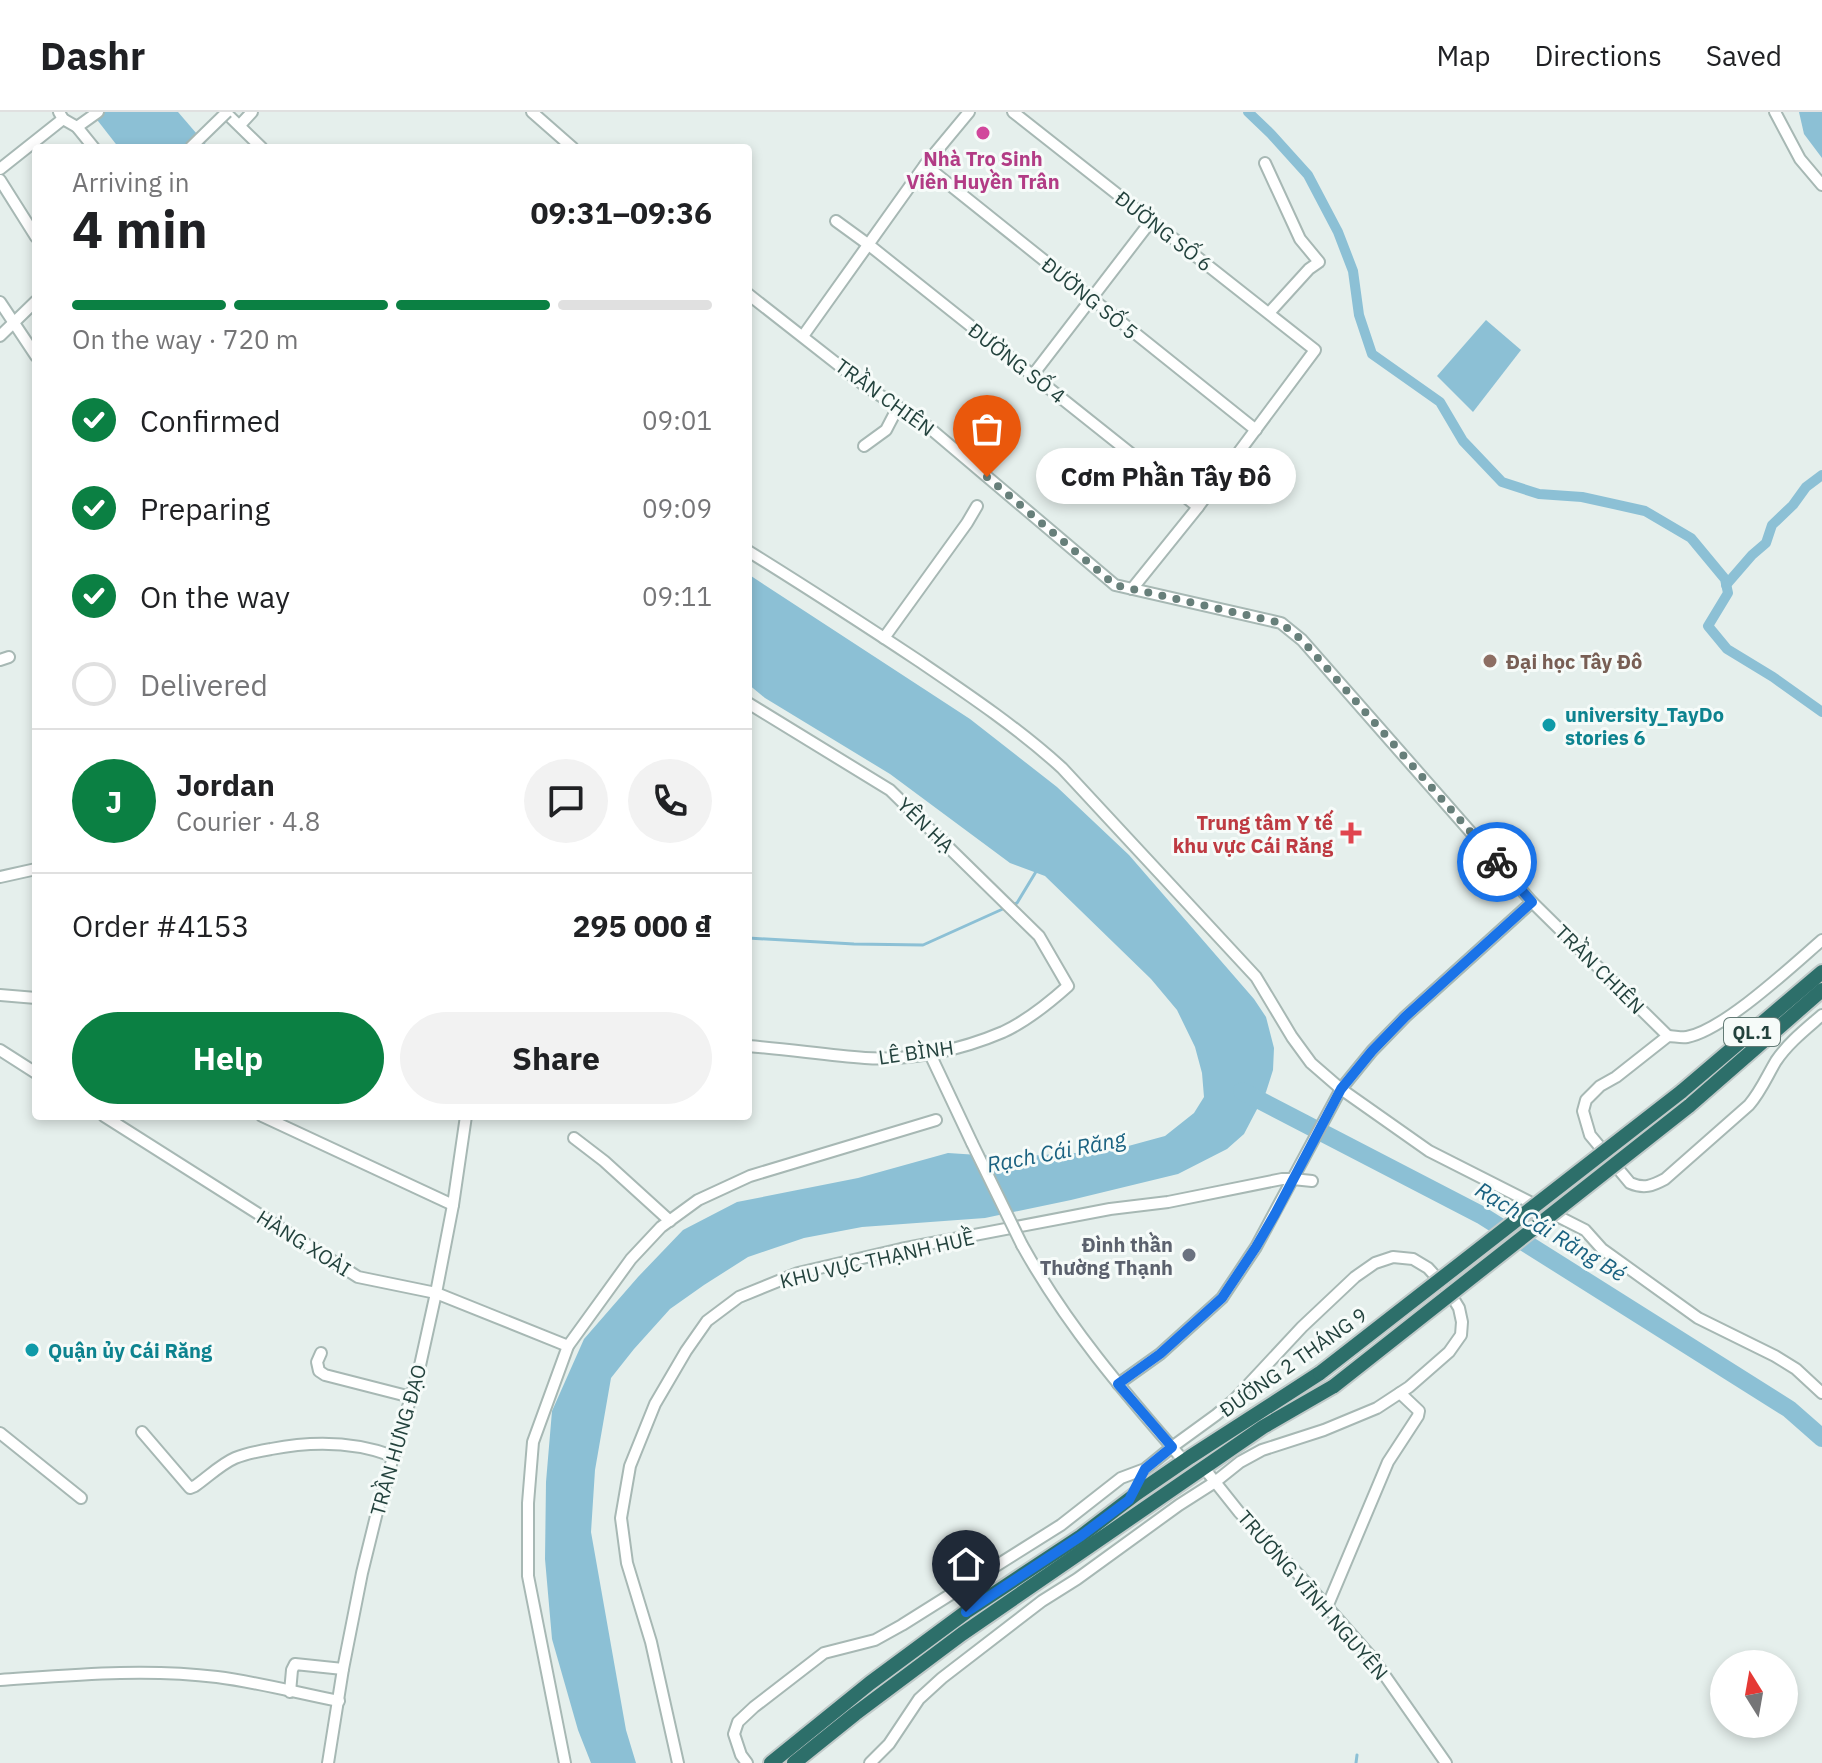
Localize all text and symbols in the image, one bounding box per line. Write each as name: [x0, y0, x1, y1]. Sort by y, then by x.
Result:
text: Dashr: [40, 31, 145, 80]
text: Map: [1436, 37, 1490, 74]
text: Directions: [1534, 37, 1662, 74]
text: Saved: [1706, 37, 1782, 74]
marker: Nhà Trọ Sinh Viên Huyền Trân: [974, 124, 992, 142]
place label: Nhà Trọ Sinh Viên Huyền Trân: [906, 145, 1060, 195]
text: Arriving in: [72, 165, 189, 199]
street label: ĐƯỜNG SỐ 6: [1110, 183, 1219, 277]
text: 09:31–09:36: [531, 193, 712, 232]
text: 4 min: [72, 195, 208, 262]
street label: ĐƯỜNG SỐ 5: [1036, 249, 1145, 345]
street label: ĐƯỜNG SỐ 4: [963, 315, 1072, 409]
text: On the way · 720 m: [72, 322, 298, 356]
street label: TRẦN CHIÊN: [830, 350, 941, 442]
pin: [953, 395, 1021, 477]
icon: check: [72, 398, 116, 442]
text: Confirmed: [140, 401, 281, 440]
text: 09:01: [642, 403, 712, 437]
icon: bag: [965, 407, 1009, 451]
callout: Cơm Phần Tây Đô: [1035, 449, 1295, 505]
text: Cơm Phần Tây Đô: [1061, 459, 1271, 493]
icon: check: [72, 486, 116, 530]
text: Preparing: [140, 489, 270, 528]
text: 09:09: [642, 491, 712, 525]
icon: check: [72, 574, 116, 618]
text: On the way: [140, 577, 290, 616]
text: 09:11: [642, 579, 712, 613]
place label: Đại học Tây Đô: [1506, 648, 1642, 675]
marker: Đại học Tây Đô: [1481, 652, 1499, 670]
text: Delivered: [140, 665, 268, 704]
place label: university_TayDo stories 6: [1565, 701, 1724, 751]
marker: university_TayDo stories 6: [1540, 716, 1558, 734]
button: chat: [524, 759, 608, 843]
button: phone: [628, 759, 712, 843]
text: Jordan: [176, 765, 275, 804]
text: J: [106, 782, 122, 821]
street label: YÊN HẠ: [892, 791, 960, 859]
text: Courier · 4.8: [176, 804, 320, 838]
place label: Trung tâm Y tế khu vực Cái Răng: [1173, 809, 1334, 859]
marker: Trung tâm Y tế khu vực Cái Răng: [1340, 822, 1362, 844]
courier: [1457, 822, 1537, 902]
icon: bike: [1475, 840, 1519, 884]
text: Order #4153: [72, 906, 249, 945]
text: 295 000 ₫: [573, 906, 712, 945]
street label: TRẦN CHIÊN: [1549, 917, 1652, 1020]
button: Help: [72, 1012, 384, 1104]
button: Share: [400, 1012, 712, 1104]
road number: QL.1: [1724, 1018, 1780, 1046]
street label: LÊ BÌNH: [877, 1033, 955, 1071]
water label: Rạch Cái Răng: [984, 1123, 1129, 1179]
water label: Rạch Cái Răng Bé: [1470, 1175, 1632, 1287]
street label: HÀNG XOÀI: [252, 1203, 356, 1283]
street label: KHU VỰC THẠNH HUỀ: [777, 1222, 977, 1295]
place label: Đình thần Thường Thạnh: [1040, 1231, 1173, 1281]
marker: Đình thần Thường Thạnh: [1180, 1246, 1198, 1264]
street label: ĐƯỜNG 2 THÁNG 9: [1214, 1301, 1372, 1423]
place label: Quận ủy Cái Răng: [48, 1337, 213, 1364]
marker: Quận ủy Cái Răng: [23, 1341, 41, 1359]
street label: TRẦN HƯNG ĐẠO: [362, 1361, 433, 1519]
street label: TRƯƠNG VĨNH NGUYÊN: [1232, 1504, 1394, 1686]
pin: [932, 1530, 1000, 1612]
icon: home: [944, 1542, 988, 1586]
north arrow: [1710, 1650, 1798, 1738]
map controls: [1710, 1650, 1798, 1738]

